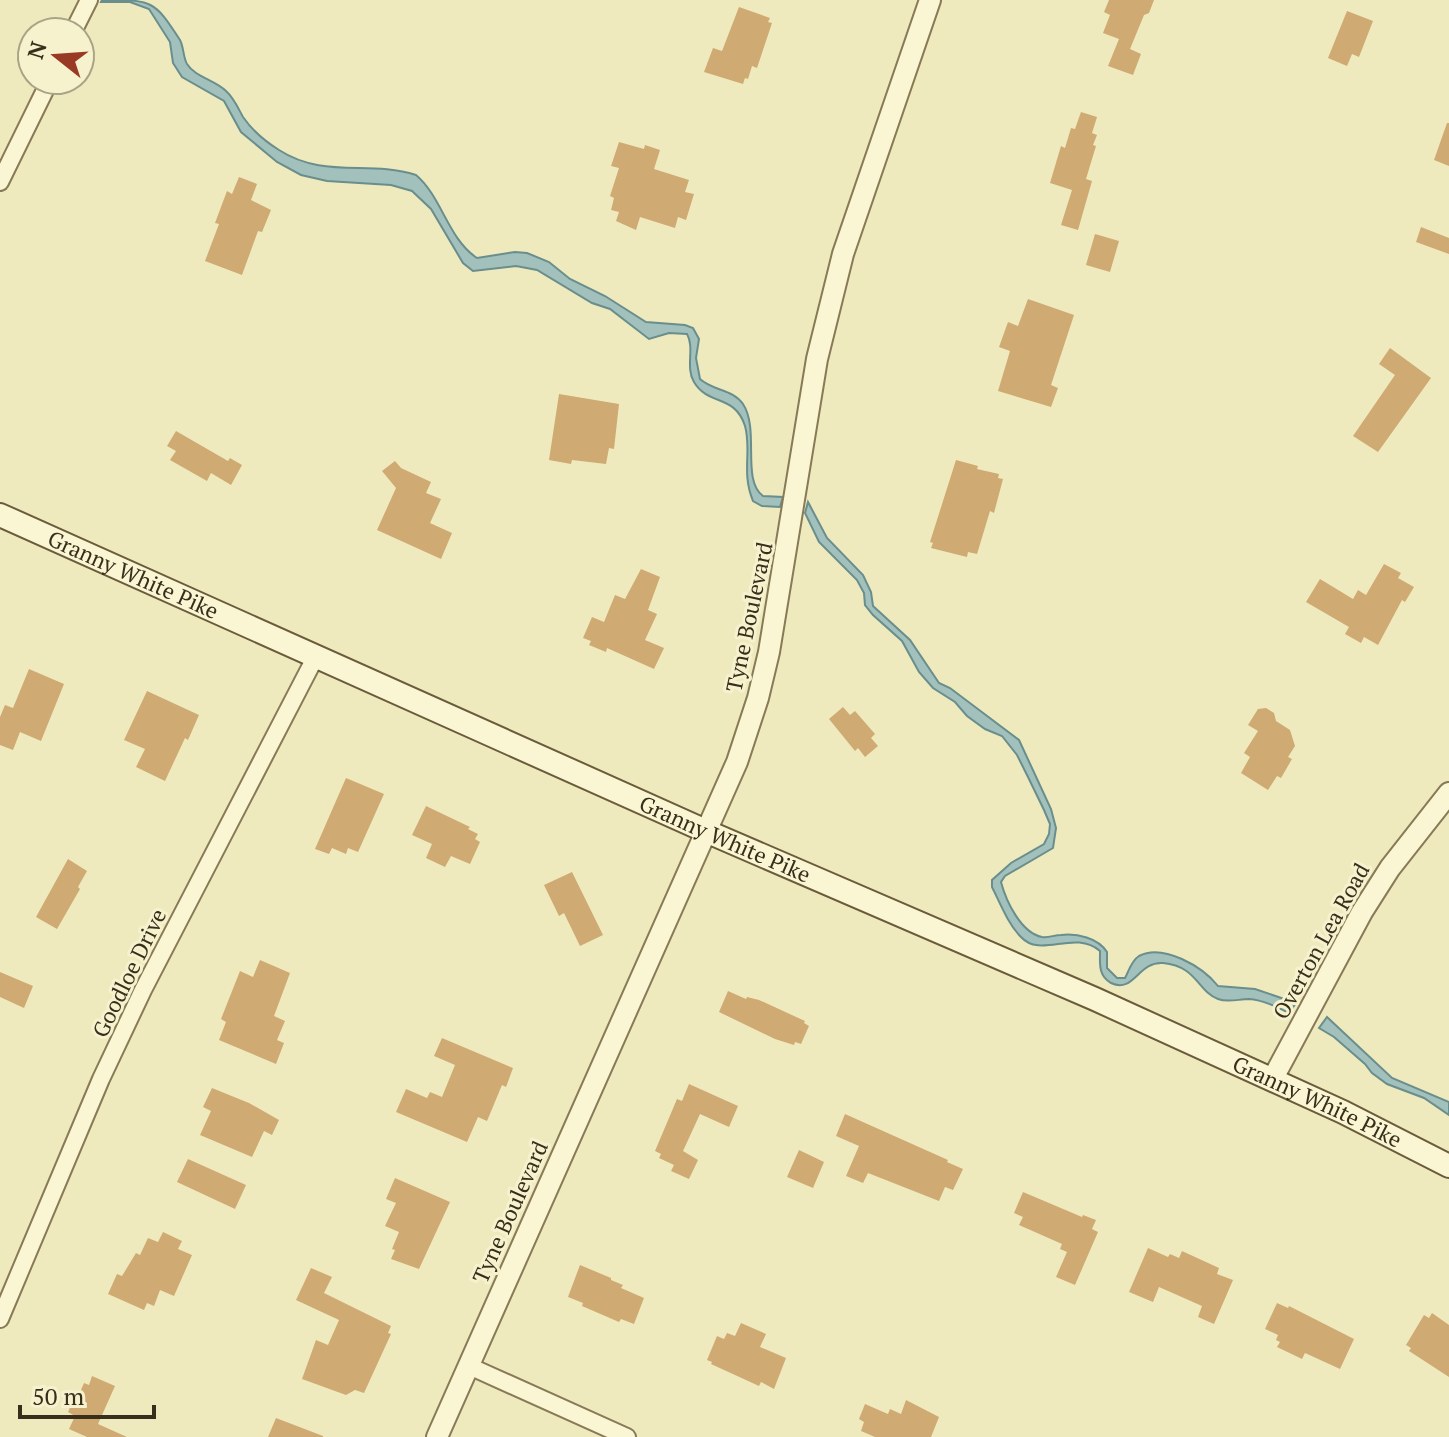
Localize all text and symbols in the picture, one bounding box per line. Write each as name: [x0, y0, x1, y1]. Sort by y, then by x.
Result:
north arrow: [16, 16, 96, 96]
text: N: [20, 37, 53, 62]
street label: Granny White Pike: [44, 523, 223, 625]
street label: Tyne Boulevard: [718, 539, 779, 695]
street label: Granny White Pike: [635, 788, 815, 889]
street label: Overton Lea Road: [1266, 858, 1375, 1024]
street label: Goodloe Drive: [85, 904, 172, 1042]
street label: Granny White Pike: [1228, 1049, 1407, 1154]
street label: Tyne Boulevard: [465, 1136, 554, 1287]
scale bar: [20, 1369, 154, 1419]
text: 50 m: [32, 1380, 84, 1412]

